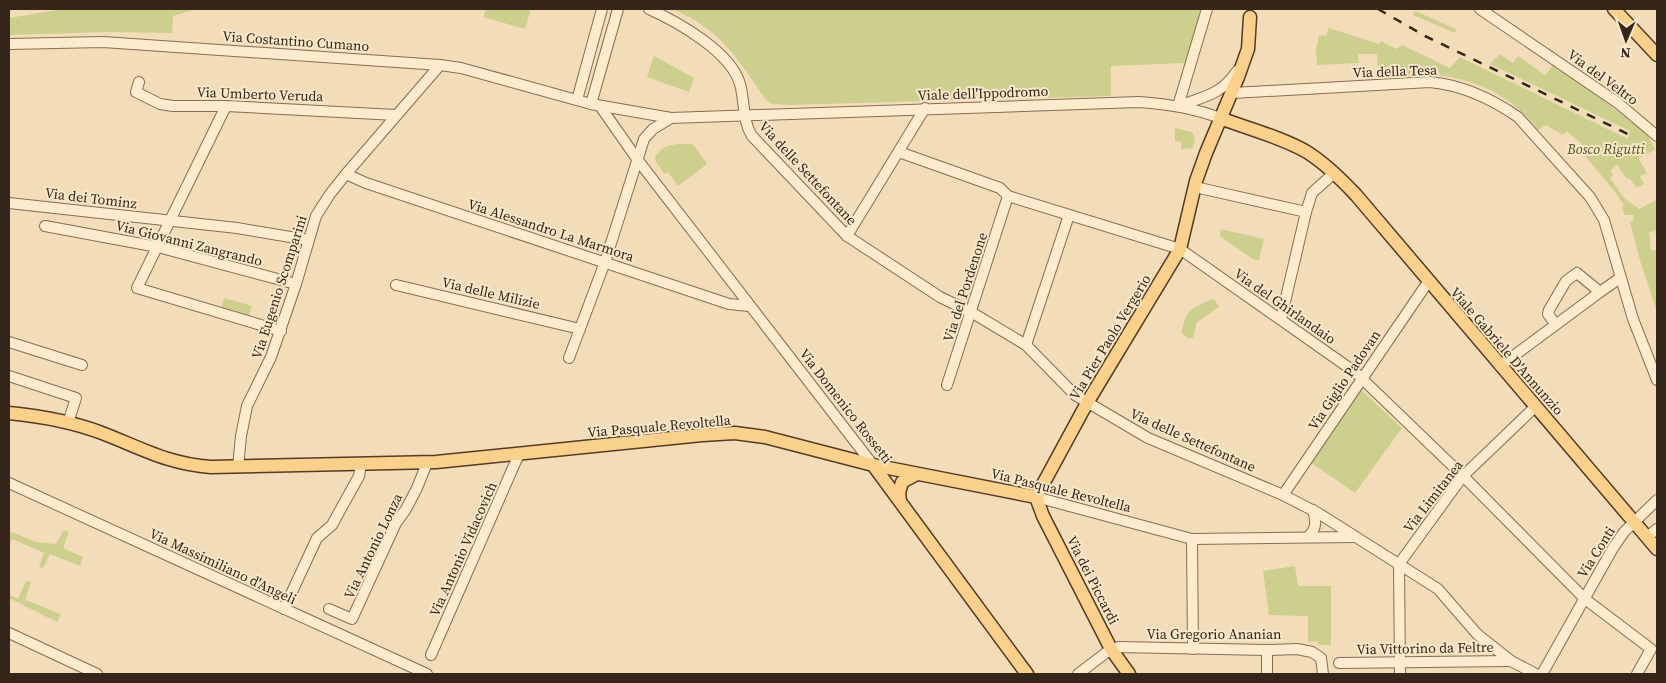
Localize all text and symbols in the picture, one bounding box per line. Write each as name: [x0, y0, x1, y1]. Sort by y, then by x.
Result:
north arrow: [1601, 15, 1651, 65]
street label: Via Costantino Cumano: [222, 26, 370, 56]
text: N: [1620, 43, 1631, 63]
street label: Via del Veltro: [1563, 44, 1643, 110]
street label: Via della Tesa: [1352, 59, 1439, 82]
street label: Viale dell'Ippodromo: [917, 81, 1049, 105]
street label: Via Umberto Veruda: [196, 82, 325, 106]
street label: Via delle Settefontane: [754, 116, 862, 230]
park label: Bosco Rigutti: [1566, 139, 1645, 159]
street label: Via dei Tominz: [44, 182, 139, 214]
street label: Via Alessandro La Marmora: [465, 194, 638, 267]
street label: Via Eugenio Scomparini: [246, 213, 312, 361]
street label: Via Giovanni Zangrando: [113, 215, 265, 271]
street label: Via del Pordenone: [938, 230, 992, 344]
street label: Via del Ghirlandaio: [1230, 263, 1340, 349]
street label: Via Pier Paolo Vergerio: [1064, 270, 1156, 404]
street label: Via delle Milizie: [440, 272, 542, 314]
street label: Viale Gabriele D'Annunzio: [1446, 283, 1568, 420]
street label: Via Giglio Padovan: [1303, 325, 1385, 434]
street label: Via Domenico Rossetti: [795, 344, 897, 468]
street label: Via delle Settefontane: [1127, 403, 1259, 477]
street label: Via Pasquale Revoltella: [586, 410, 732, 442]
street label: Via Limitanea: [1398, 455, 1468, 536]
street label: Via Pasquale Revoltella: [989, 463, 1134, 517]
street label: Via Antonio Vidacovich: [424, 478, 502, 620]
street label: Via Antonio Lonza: [339, 489, 408, 602]
street label: Via Conti: [1572, 522, 1620, 582]
street label: Via Massimiliano d'Angeli: [146, 523, 300, 609]
street label: Via dei Piccardi: [1062, 532, 1124, 628]
street label: Via Gregorio Ananian: [1147, 624, 1282, 644]
street label: Via Vittorino da Feltre: [1356, 637, 1494, 659]

